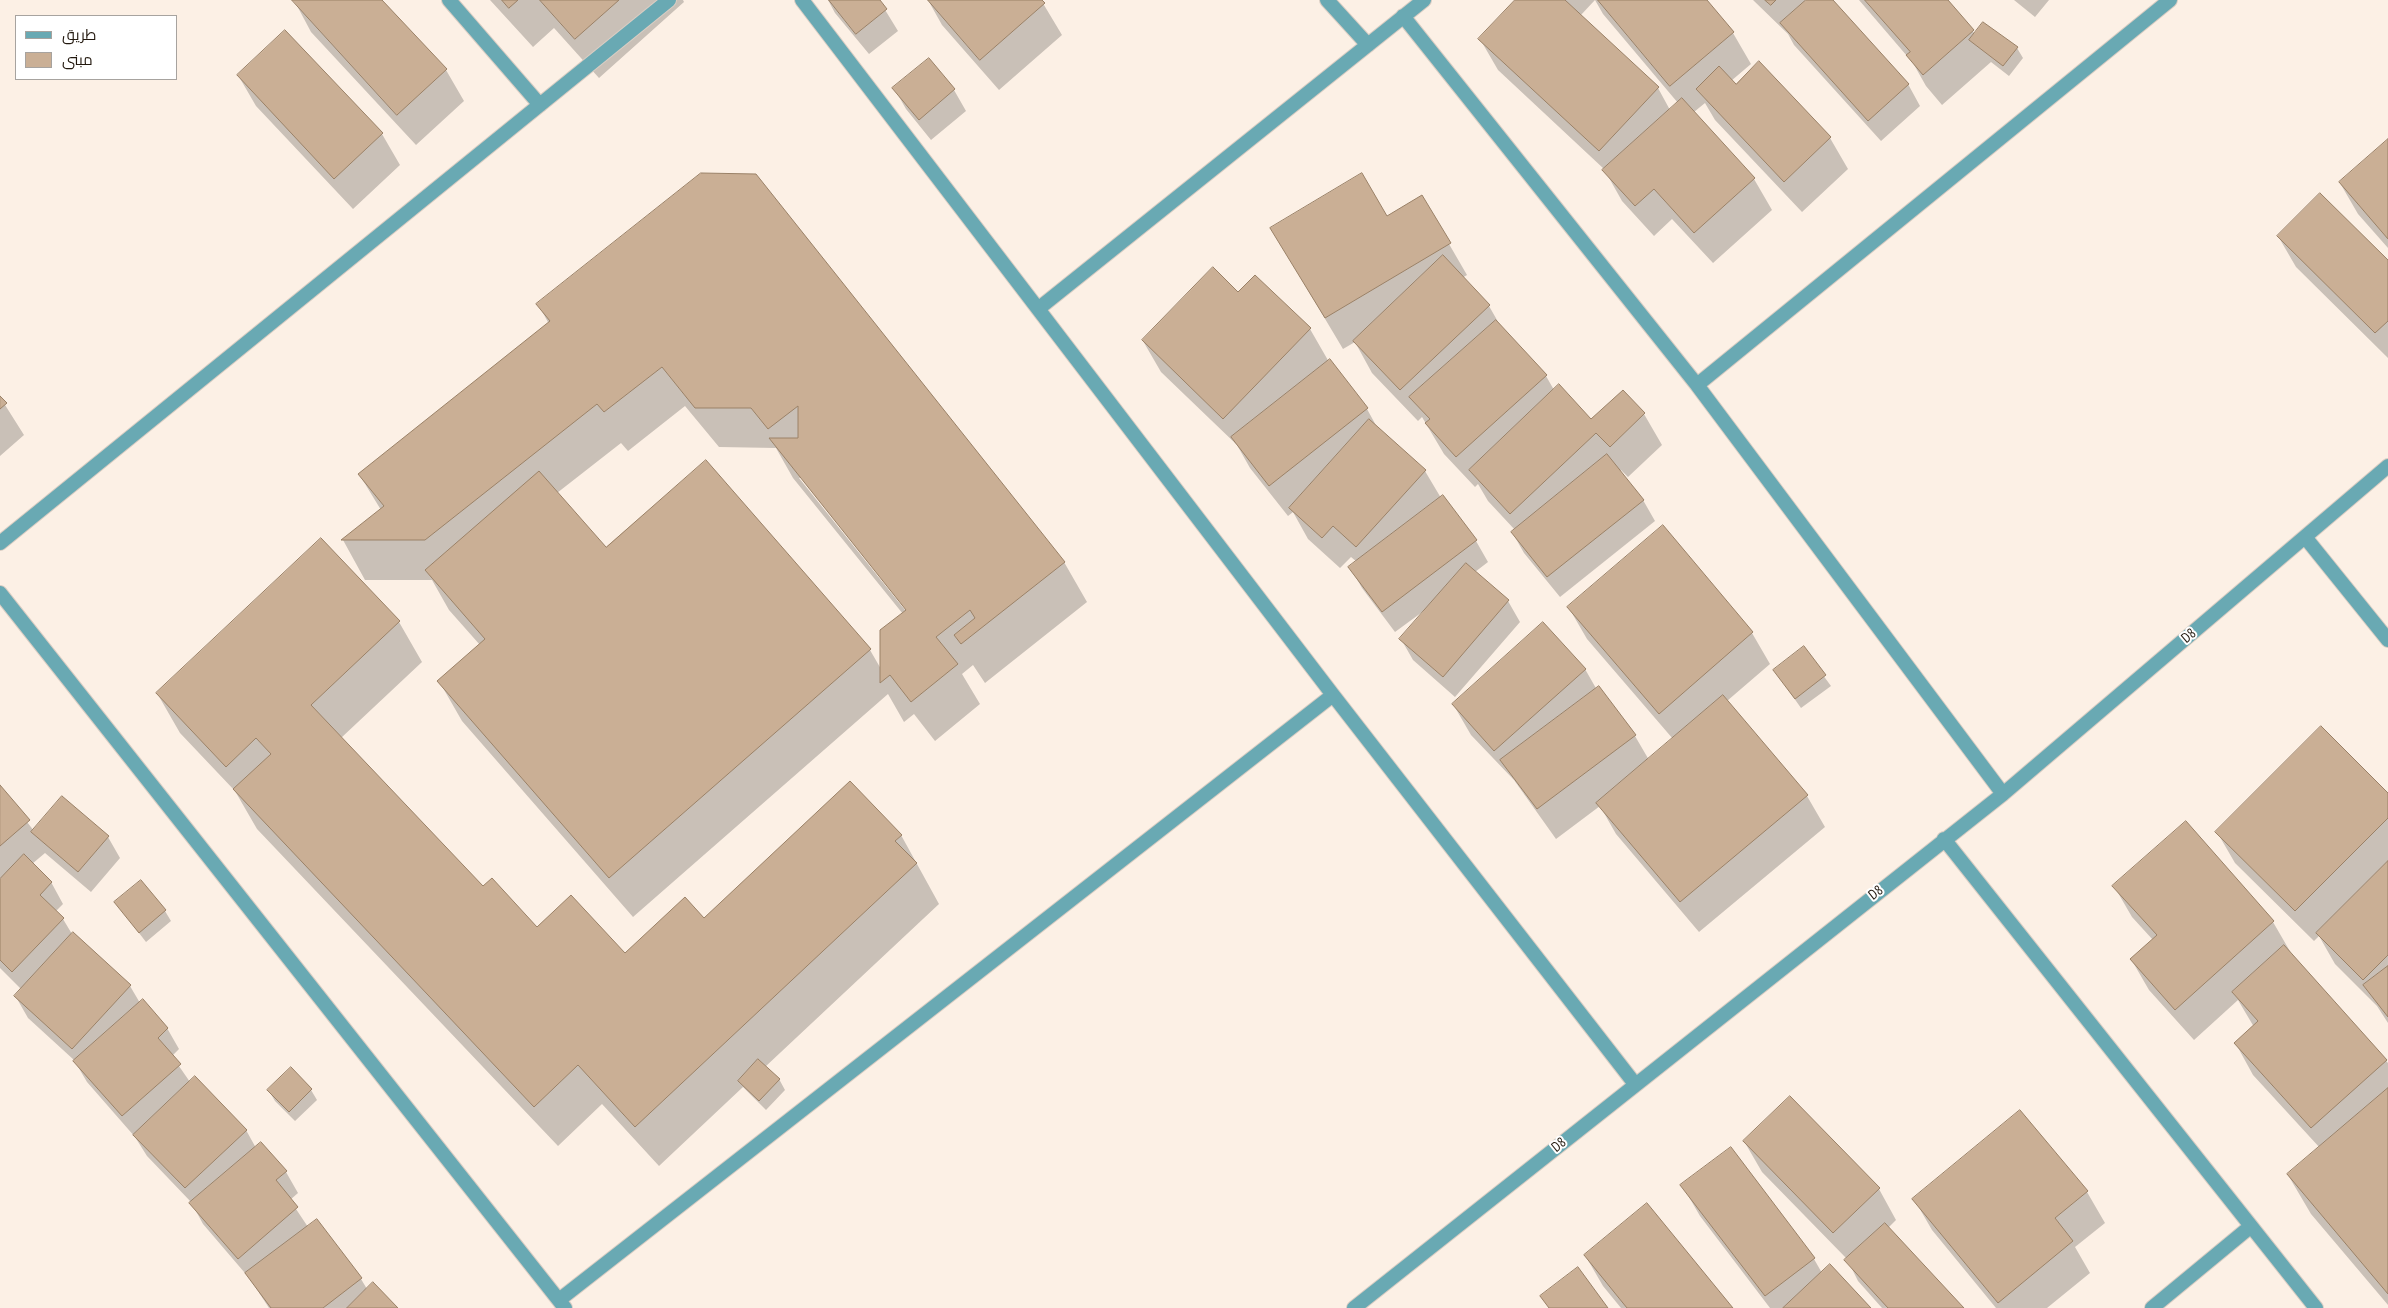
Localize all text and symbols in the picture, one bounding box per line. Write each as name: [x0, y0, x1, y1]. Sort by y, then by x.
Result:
legend: [15, 15, 178, 80]
text: طريق: [62, 25, 96, 44]
text: مبنى: [62, 50, 93, 69]
street label: D8: [2178, 625, 2200, 647]
street label: D8: [1865, 882, 1887, 904]
street label: D8: [1548, 1134, 1570, 1156]

